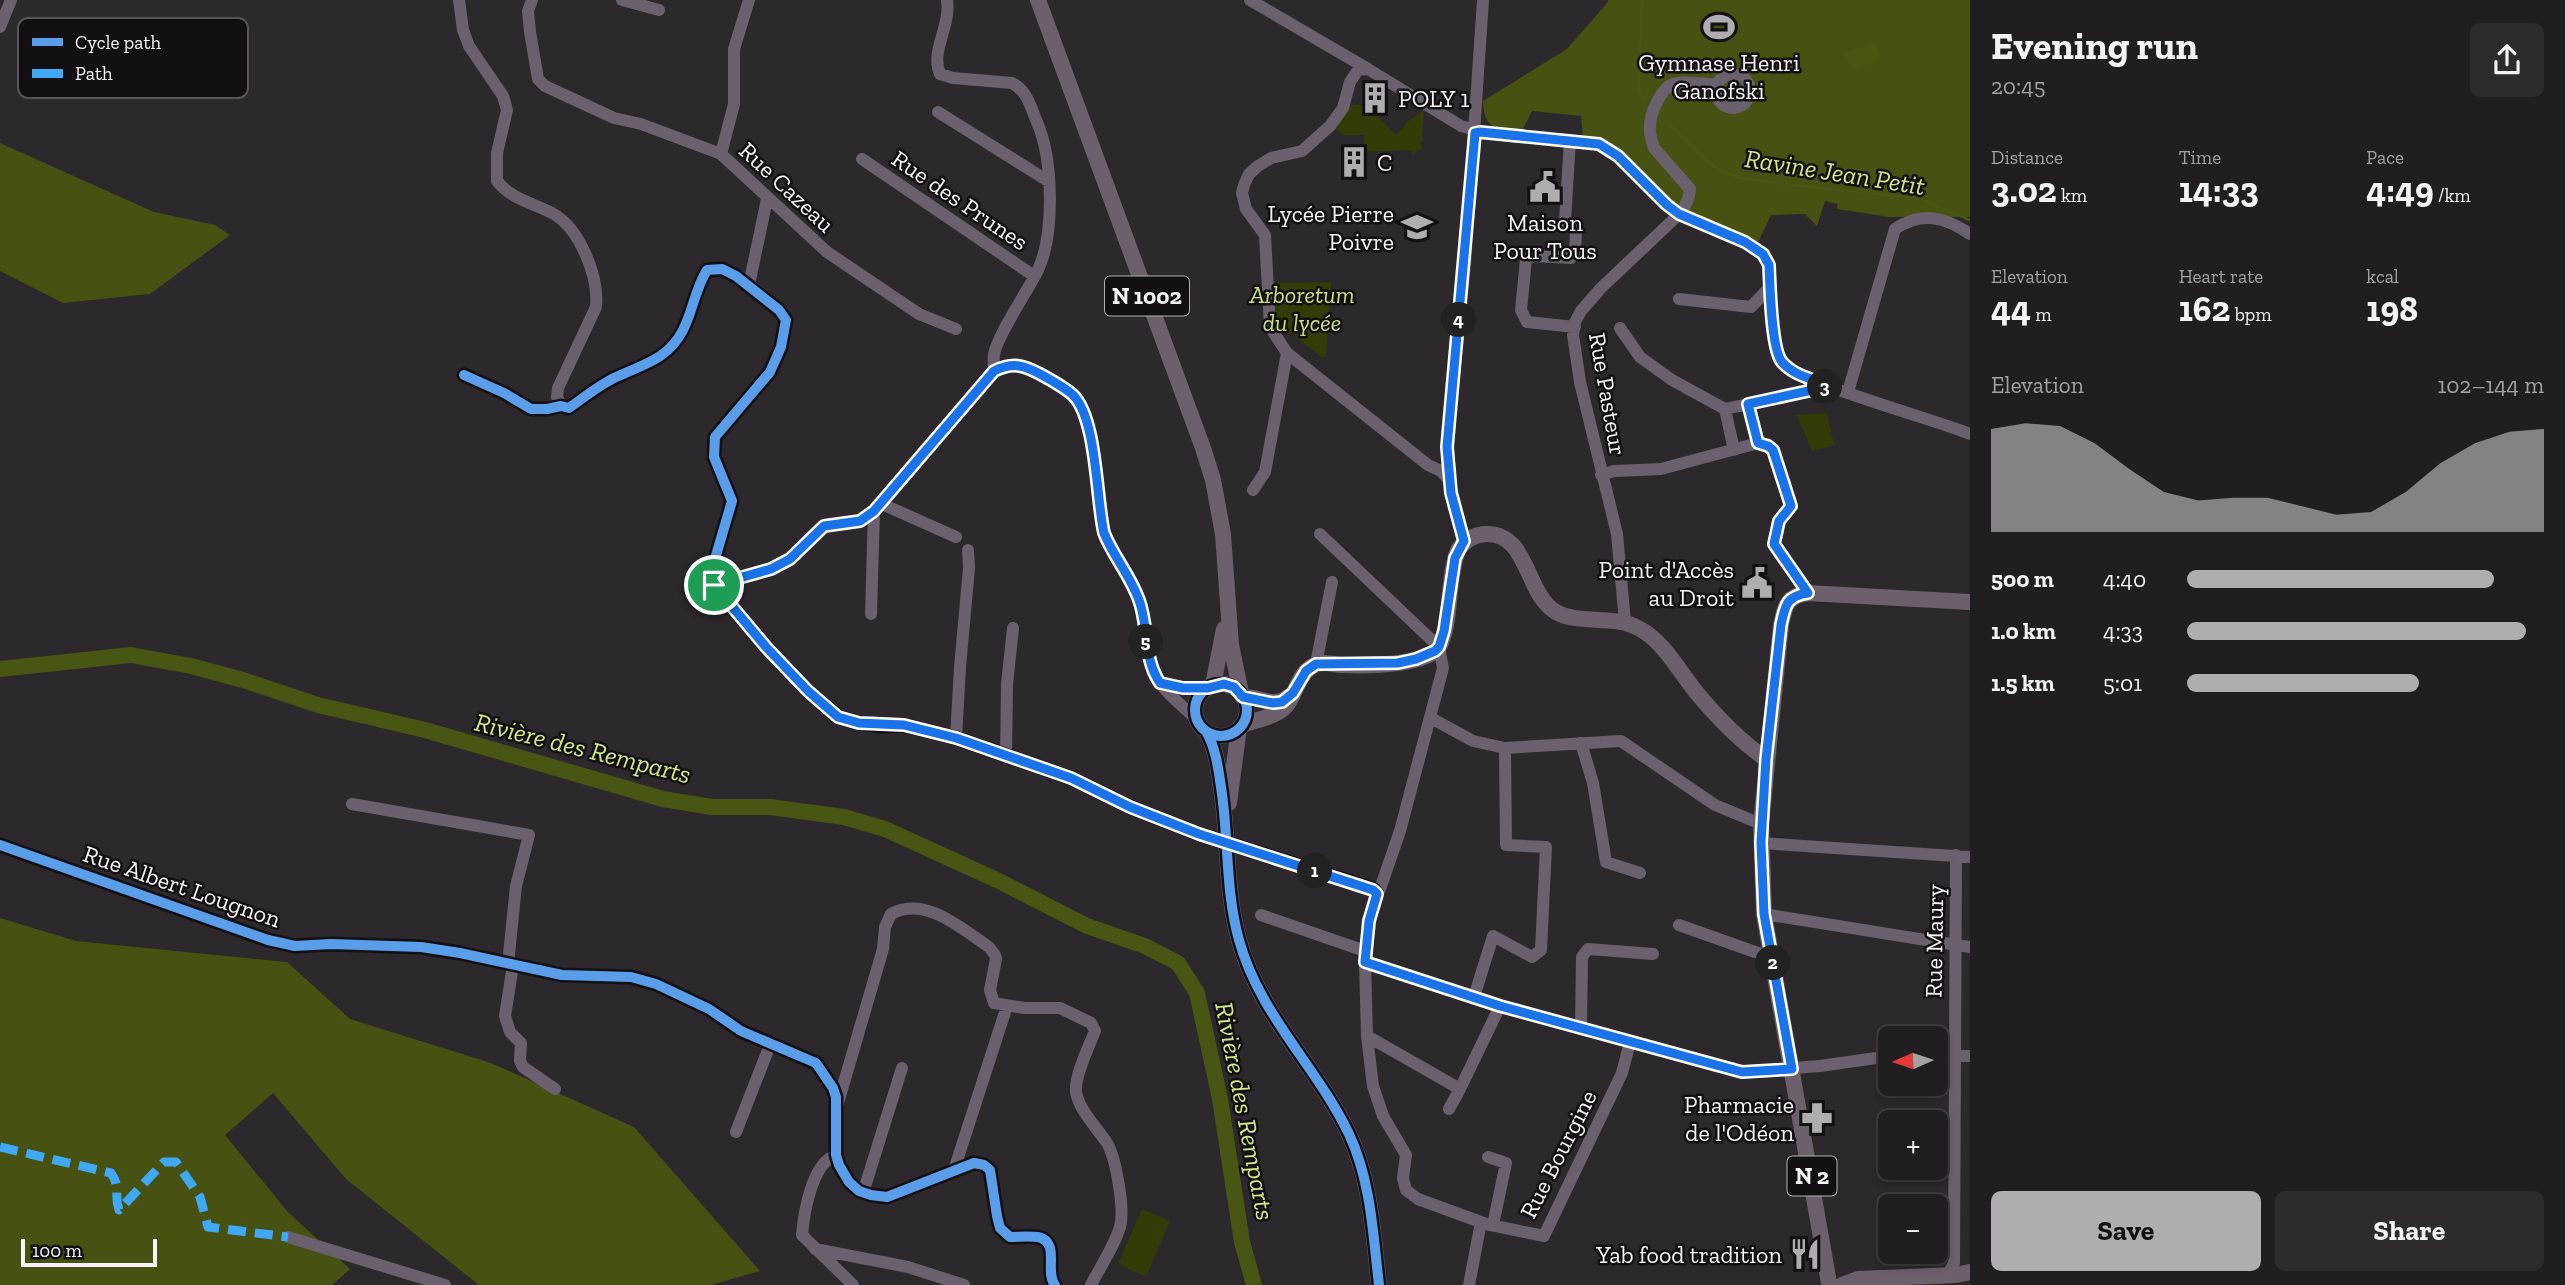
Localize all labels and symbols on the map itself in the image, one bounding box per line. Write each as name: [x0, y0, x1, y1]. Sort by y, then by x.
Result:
sports icon: Gymnase Henri Ganofski: [1702, 10, 1736, 44]
legend: [18, 18, 248, 98]
text: Cycle path: [75, 31, 161, 54]
place label: Gymnase Henri Ganofski: [1638, 48, 1800, 105]
text: Path: [75, 62, 113, 85]
building icon: POLY 1: [1358, 81, 1392, 115]
place label: POLY 1: [1398, 84, 1469, 113]
street label: Rue Cazeau: [733, 136, 841, 239]
water label: Ravine Jean Petit: [1743, 142, 1927, 202]
street label: Rue des Prunes: [886, 144, 1034, 256]
building icon: C: [1337, 145, 1371, 179]
place label: C: [1377, 148, 1393, 177]
public building icon: Maison Pour Tous: [1528, 170, 1562, 204]
place label: Lycée Pierre Poivre: [1268, 199, 1394, 256]
place label: Maison Pour Tous: [1493, 208, 1597, 265]
school or university icon: Lycée Pierre Poivre: [1400, 210, 1434, 244]
road number: N 1002: [1105, 276, 1189, 316]
park label: Arboretum du lycée: [1248, 280, 1355, 337]
pin: 4: [1442, 302, 1476, 338]
street label: Rue Pasteur: [1583, 330, 1633, 458]
pin: 3: [1808, 370, 1842, 404]
pin: [684, 555, 744, 615]
place label: Point d'Accès au Droit: [1598, 555, 1734, 612]
public building icon: Point d'Accès au Droit: [1740, 566, 1774, 600]
pin: 5: [1128, 624, 1164, 660]
water label: Rivière des Remparts: [472, 706, 694, 790]
street label: Rue Albert Lougnon: [80, 839, 285, 933]
pin: 1: [1298, 854, 1332, 888]
street label: Rue Maury: [1919, 883, 1949, 998]
pin: 2: [1756, 946, 1790, 981]
water label: Rivière des Remparts: [1208, 999, 1282, 1223]
north arrow: [1878, 1026, 1948, 1096]
street label: Rue Bourgine: [1513, 1085, 1603, 1223]
place label: Pharmacie de l'Odéon: [1684, 1090, 1794, 1147]
pharmacy icon: Pharmacie de l'Odéon: [1800, 1101, 1834, 1135]
road number: N 2: [1787, 1156, 1836, 1196]
scale bar: [21, 1236, 158, 1268]
restaurant icon: Yab food tradition: [1788, 1237, 1822, 1271]
place label: Yab food tradition: [1595, 1240, 1782, 1269]

